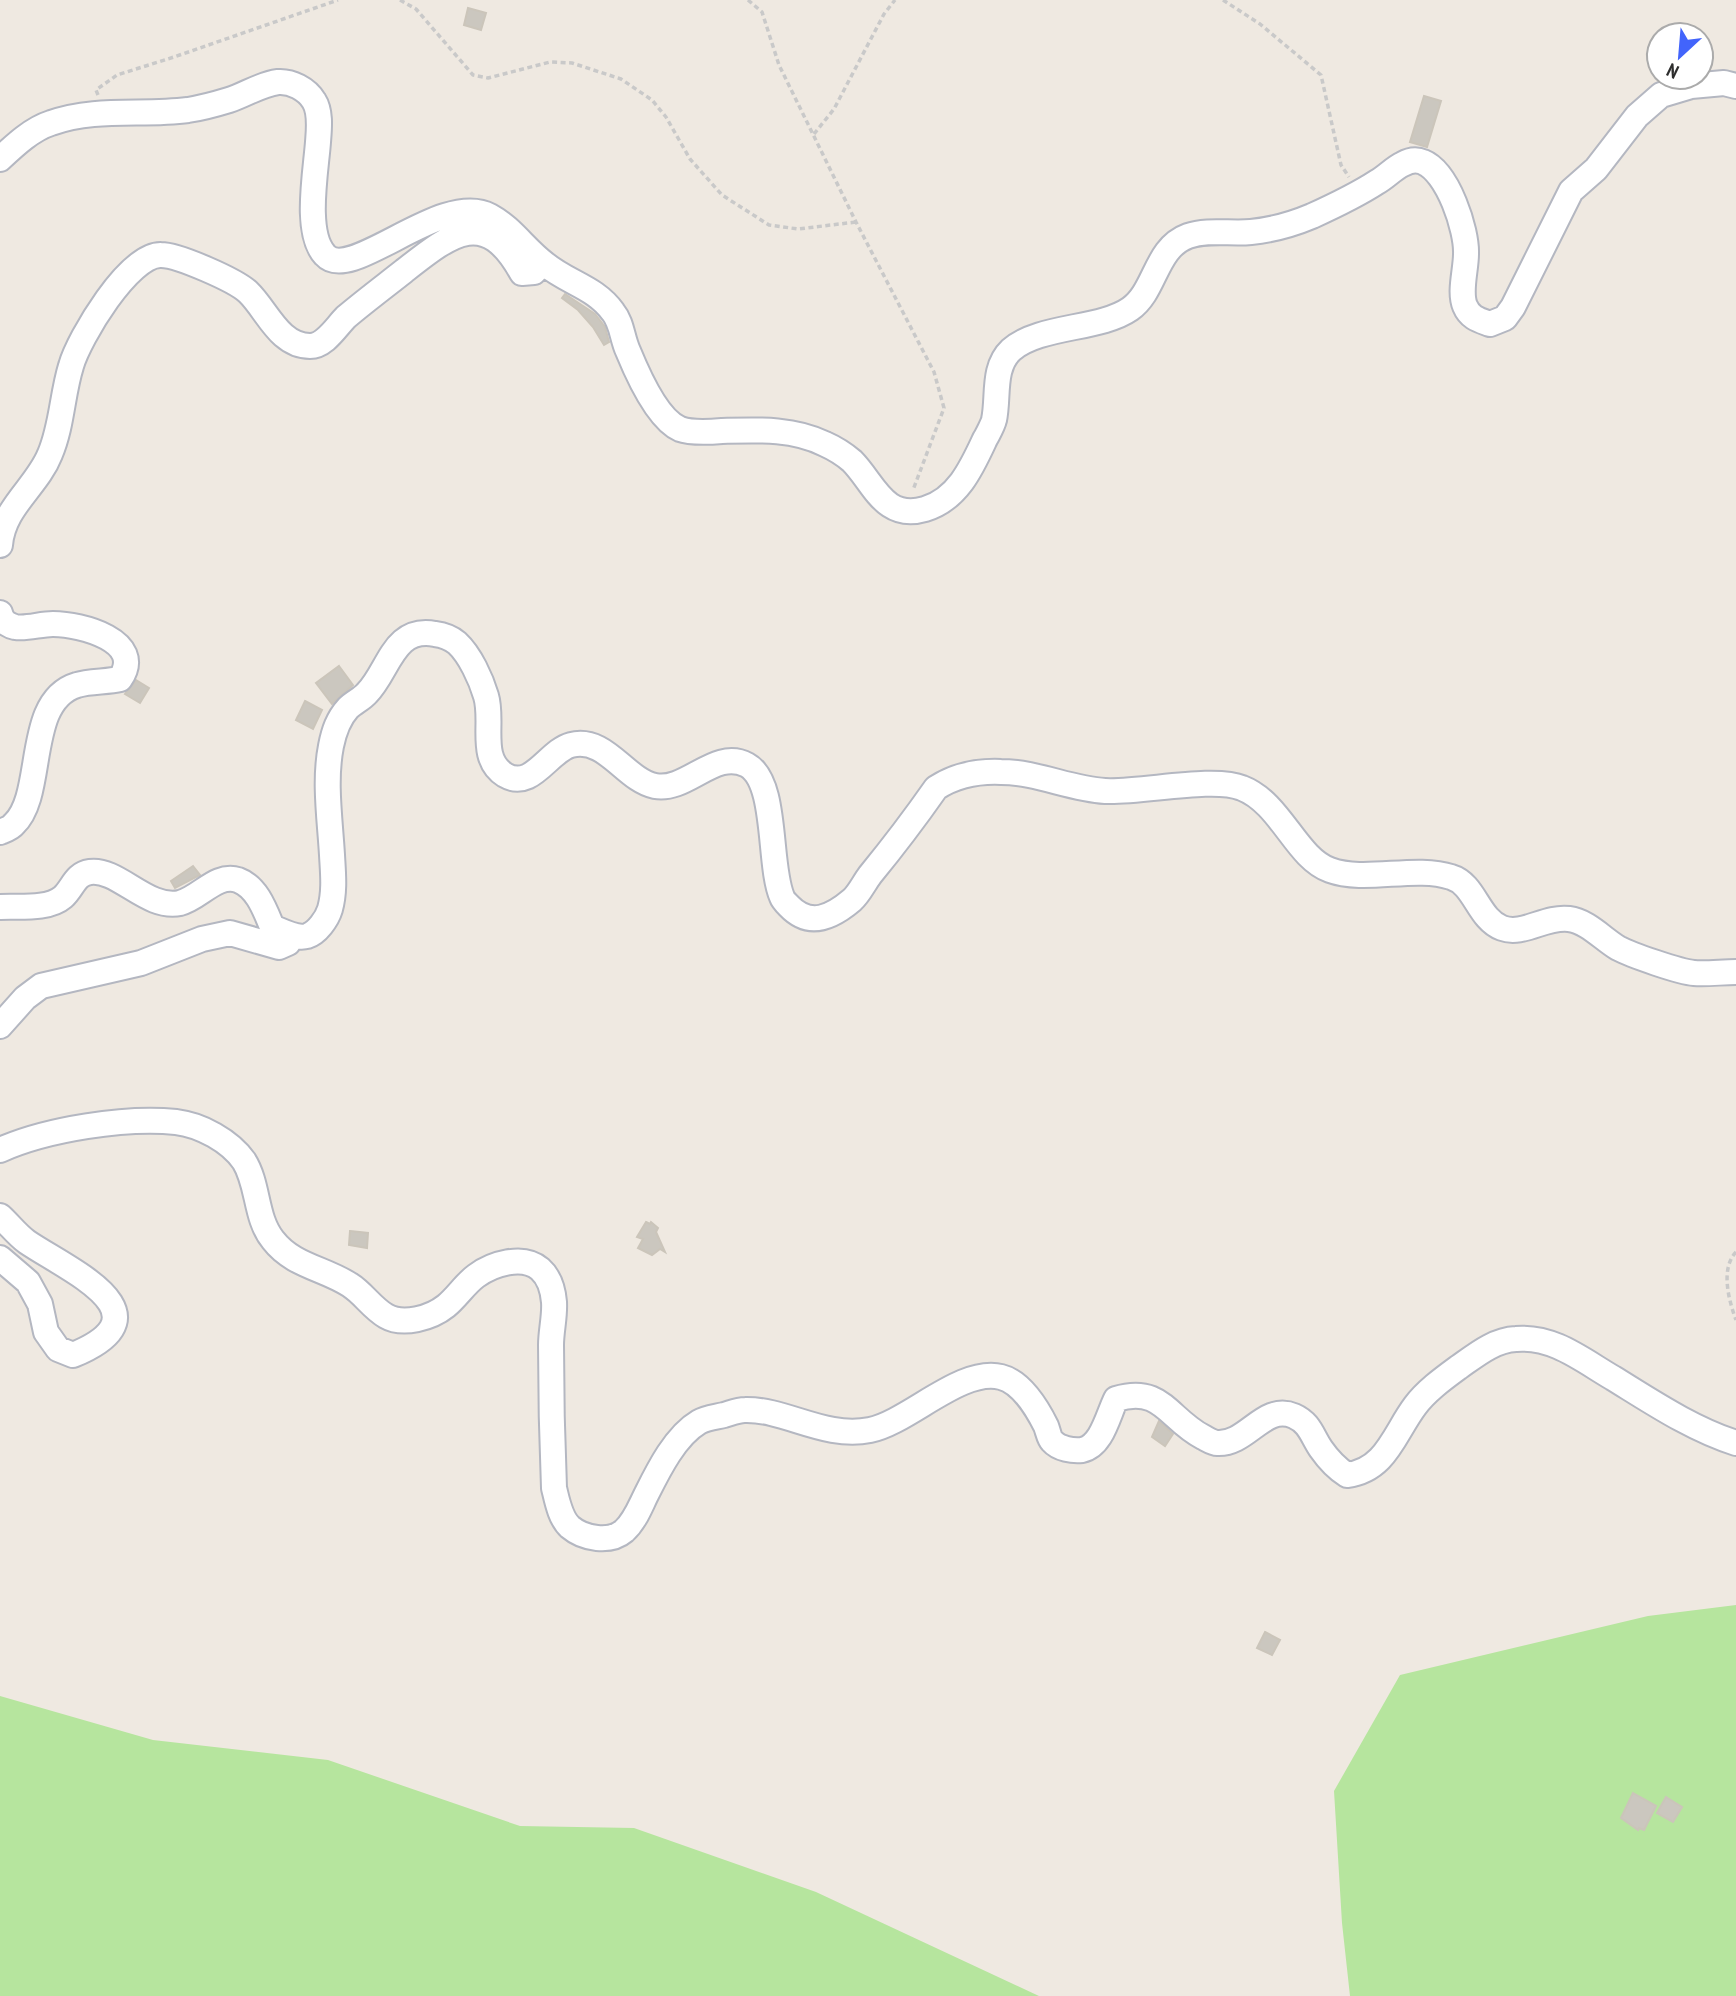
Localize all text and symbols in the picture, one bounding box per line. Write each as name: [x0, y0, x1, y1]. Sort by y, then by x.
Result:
north arrow: [1645, 21, 1715, 91]
text: N: [1663, 58, 1682, 84]

